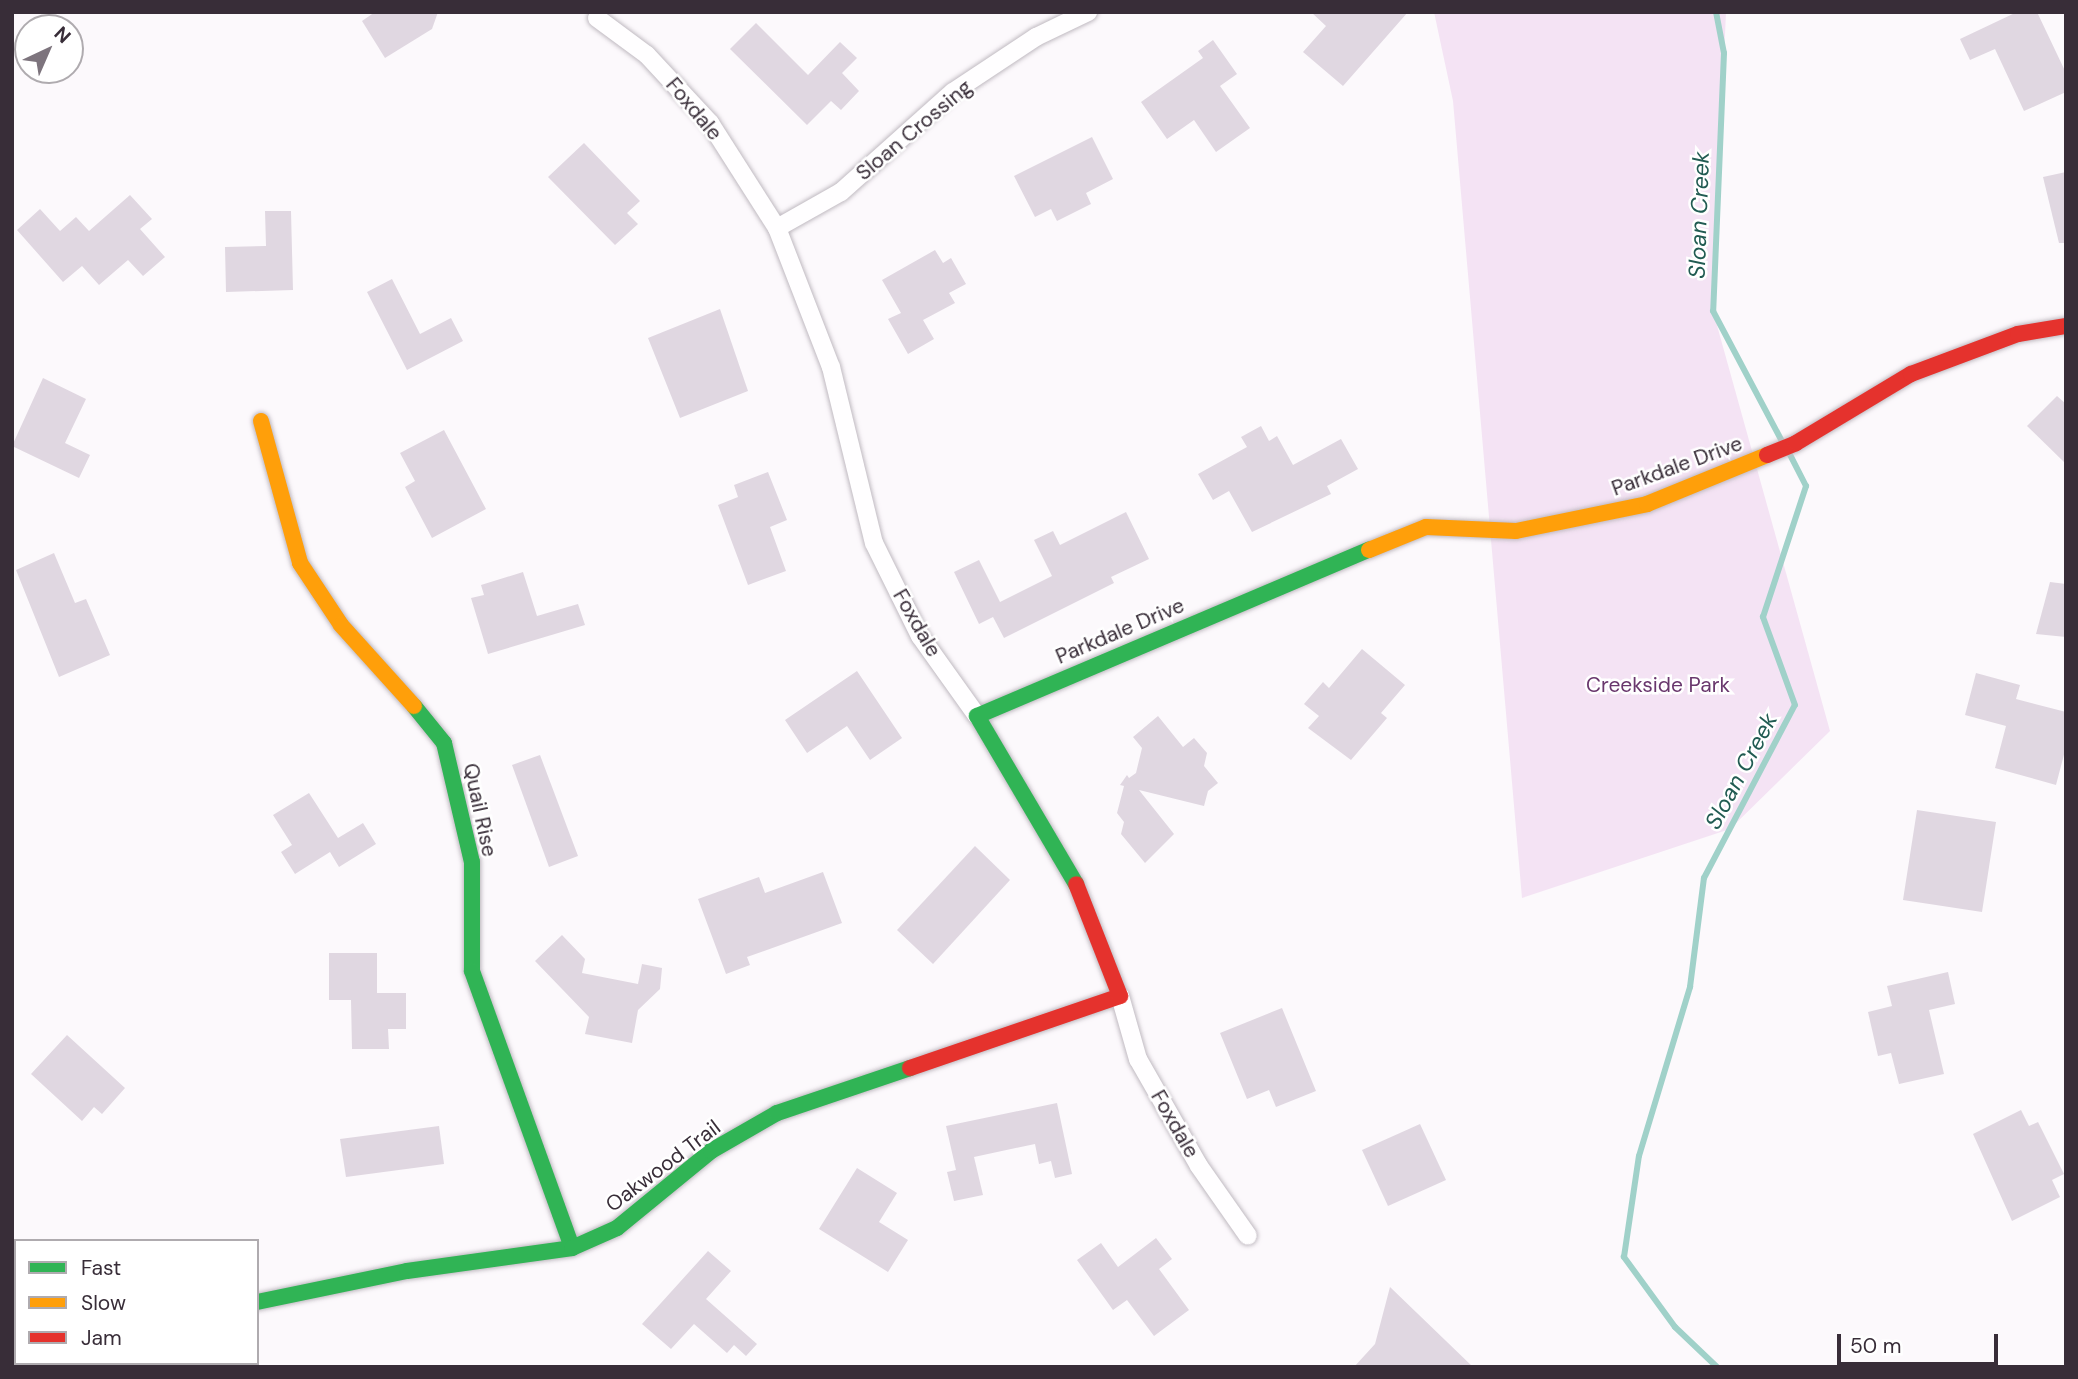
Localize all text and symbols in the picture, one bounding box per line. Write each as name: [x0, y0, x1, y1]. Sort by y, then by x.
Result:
north arrow: [14, 14, 84, 84]
text: N: [49, 21, 76, 49]
street label: Foxdale: [661, 73, 727, 145]
street label: Sloan Crossing: [851, 74, 977, 186]
water label: Sloan Creek: [1683, 151, 1715, 279]
street label: Parkdale Drive: [1608, 431, 1746, 501]
street label: Foxdale: [888, 585, 946, 661]
street label: Parkdale Drive: [1052, 593, 1188, 669]
park label: Creekside Park: [1586, 672, 1730, 698]
water label: Sloan Creek: [1699, 708, 1783, 834]
street label: Quail Rise: [458, 761, 502, 859]
street label: Foxdale: [1146, 1086, 1204, 1162]
street label: Oakwood Trail: [601, 1115, 725, 1217]
legend: [14, 1239, 259, 1365]
text: Fast: [81, 1254, 121, 1282]
text: Slow: [81, 1289, 126, 1317]
scale bar: [1840, 1320, 2001, 1364]
text: Jam: [81, 1324, 122, 1352]
text: 50 m: [1850, 1332, 1901, 1360]

